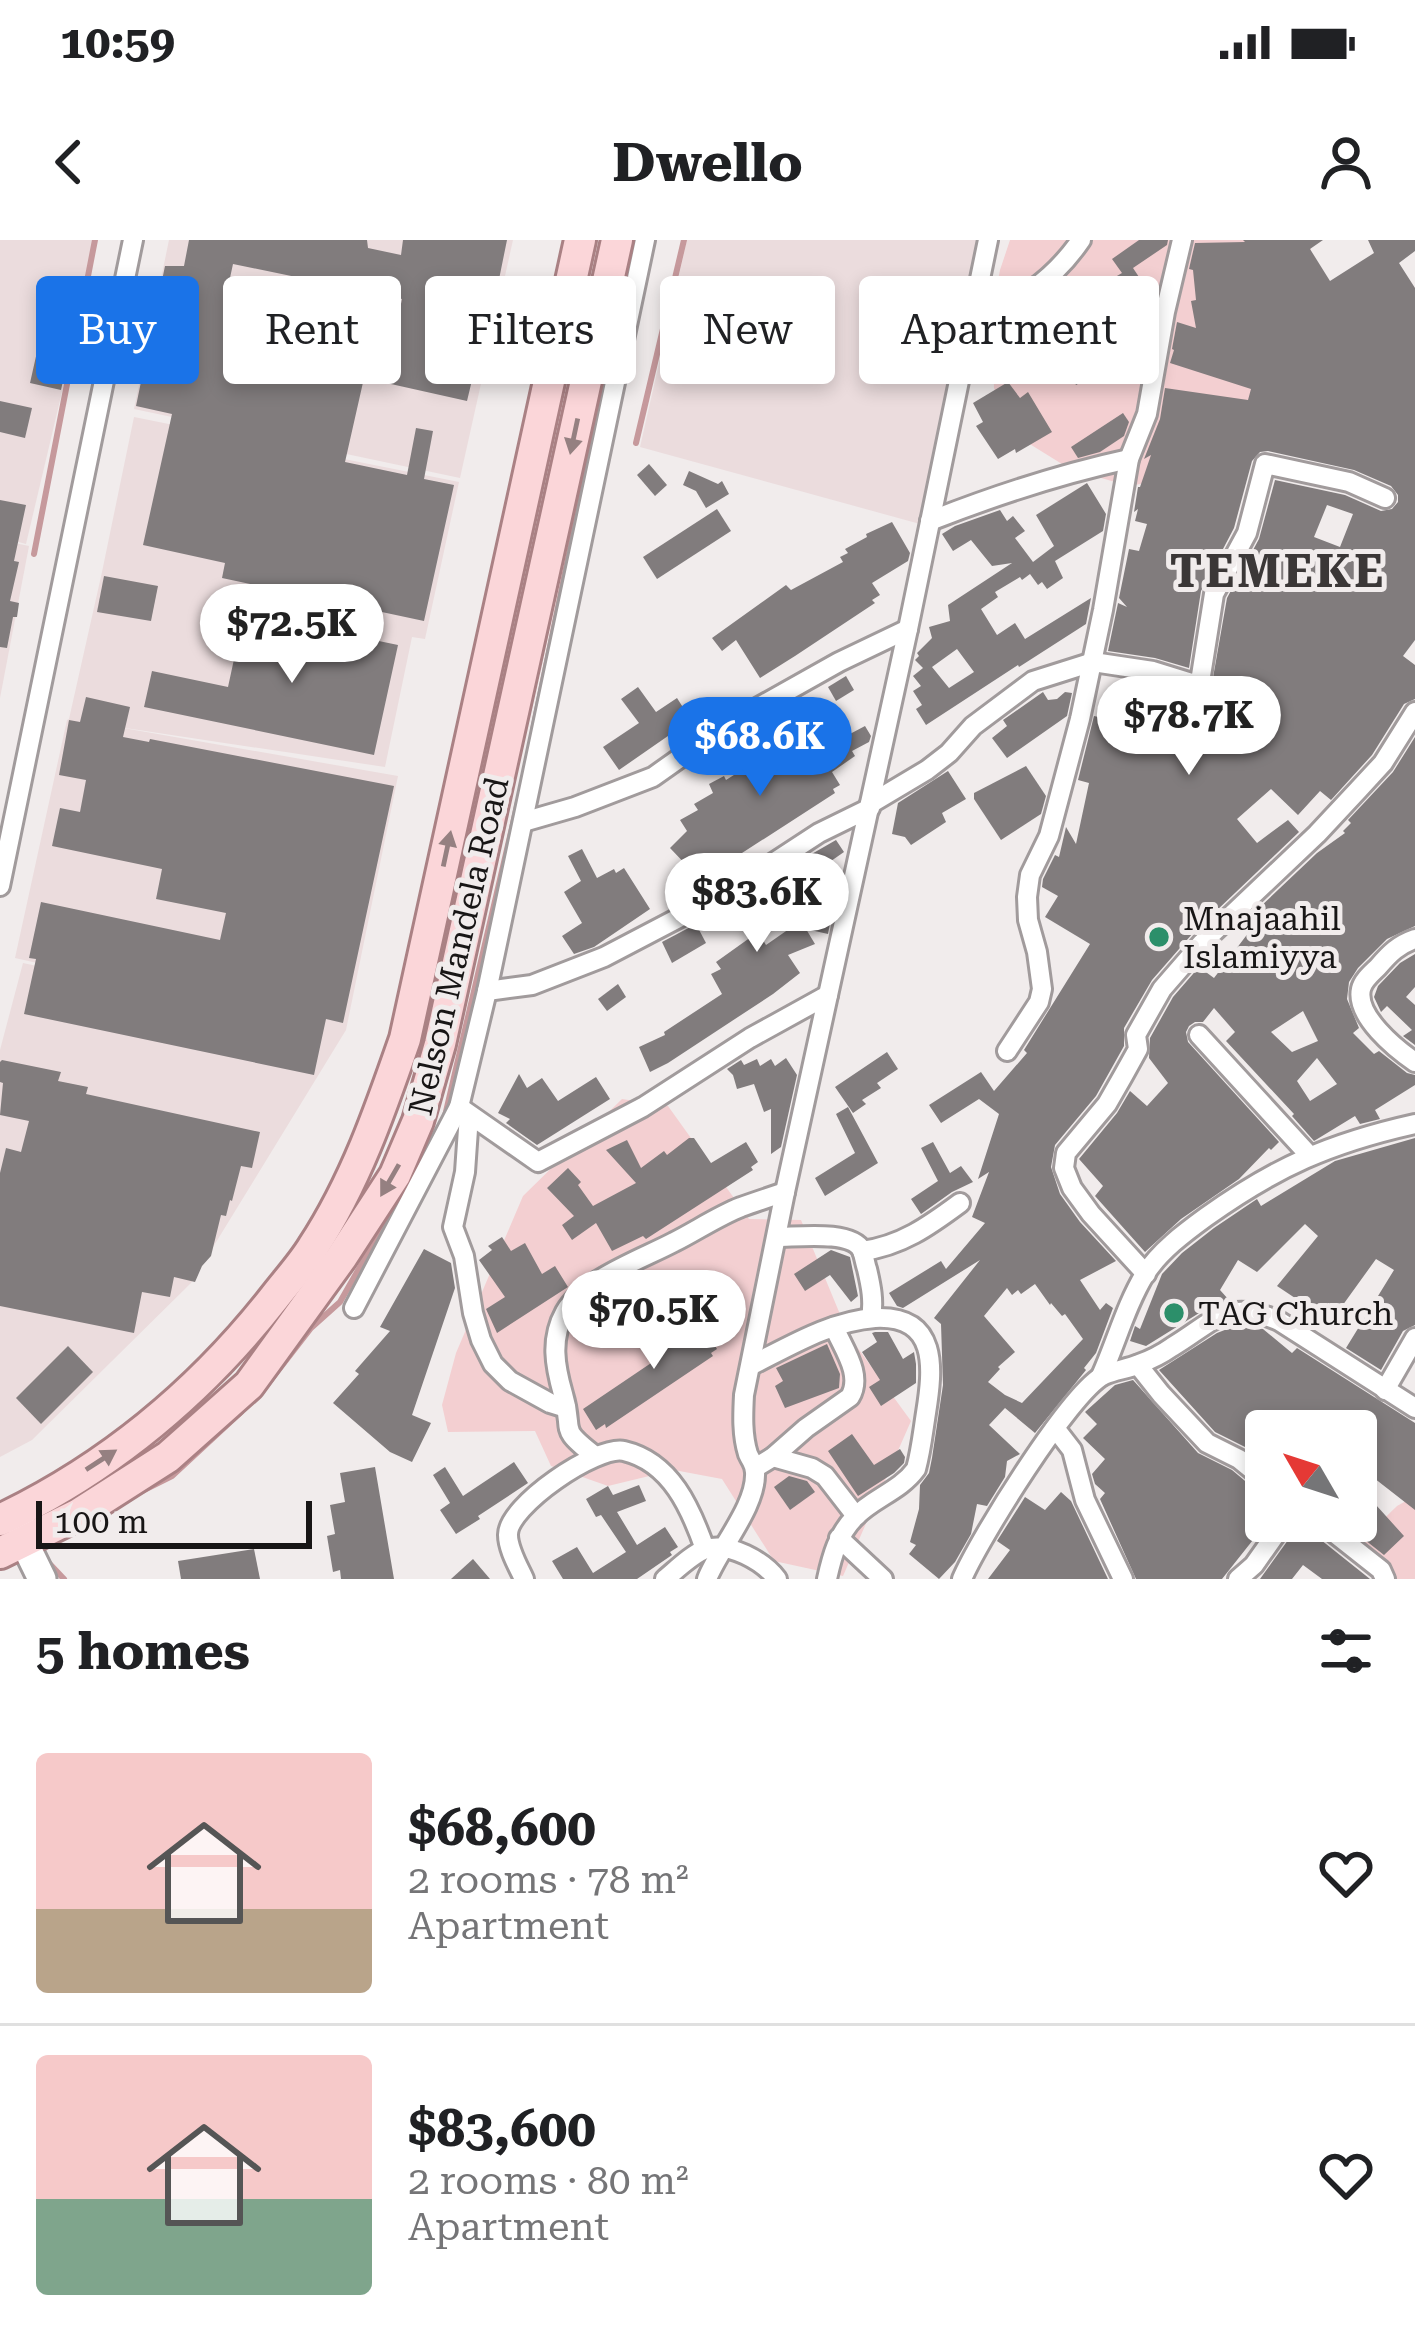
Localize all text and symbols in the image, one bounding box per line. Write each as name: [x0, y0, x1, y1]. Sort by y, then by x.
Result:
text: 10:59: [60, 16, 175, 69]
icon: back: [36, 129, 102, 195]
icon: person: [1313, 129, 1379, 195]
text: Dwello: [612, 131, 803, 194]
chip: Buy: [36, 276, 199, 384]
chip: Rent: [223, 276, 401, 384]
chip: Filters: [425, 276, 636, 384]
chip: New: [660, 276, 835, 384]
chip: Apartment: [859, 276, 1159, 384]
one-way arrow: [563, 418, 582, 456]
district label: TEMEKE: [1170, 545, 1386, 598]
pin: $72.5K: [194, 584, 390, 686]
text: $72.5K: [227, 600, 357, 646]
pin: $78.7K: [1091, 676, 1287, 778]
text: $78.7K: [1124, 692, 1254, 738]
pin: $68.6K: [662, 697, 858, 799]
text: $68.6K: [695, 713, 825, 759]
street label: Nelson Mandela Road: [401, 773, 516, 1119]
one-way arrow: [438, 829, 457, 867]
pin: $83.6K: [659, 853, 855, 955]
text: $83.6K: [692, 869, 822, 915]
place label: Mnajaahil Islamiyya: [1183, 899, 1341, 976]
marker: Mnajaahil Islamiyya: [1146, 924, 1172, 950]
one-way arrow: [380, 1163, 401, 1197]
pin: $70.5K: [556, 1270, 752, 1372]
text: $70.5K: [589, 1286, 719, 1332]
place label: TAG Church: [1198, 1294, 1393, 1333]
marker: TAG Church: [1161, 1300, 1187, 1326]
north arrow: [1245, 1410, 1377, 1542]
map controls: [1245, 1410, 1377, 1542]
one-way arrow: [84, 1450, 117, 1472]
scale bar: [36, 1495, 312, 1548]
text: 100 m: [54, 1502, 148, 1541]
icon: filters: [1313, 1618, 1379, 1684]
text: 5 homes: [36, 1622, 250, 1681]
text: $68,600: [408, 1798, 596, 1857]
icon: home: [132, 1801, 276, 1945]
icon: heart: [1313, 1840, 1379, 1906]
text: 2 rooms · 78 m²: [408, 1857, 689, 1903]
text: Apartment: [408, 1903, 609, 1949]
text: $83,600: [408, 2099, 596, 2158]
icon: home: [132, 2103, 276, 2247]
icon: heart: [1313, 2142, 1379, 2208]
text: 2 rooms · 80 m²: [408, 2158, 689, 2204]
text: Apartment: [408, 2204, 609, 2250]

